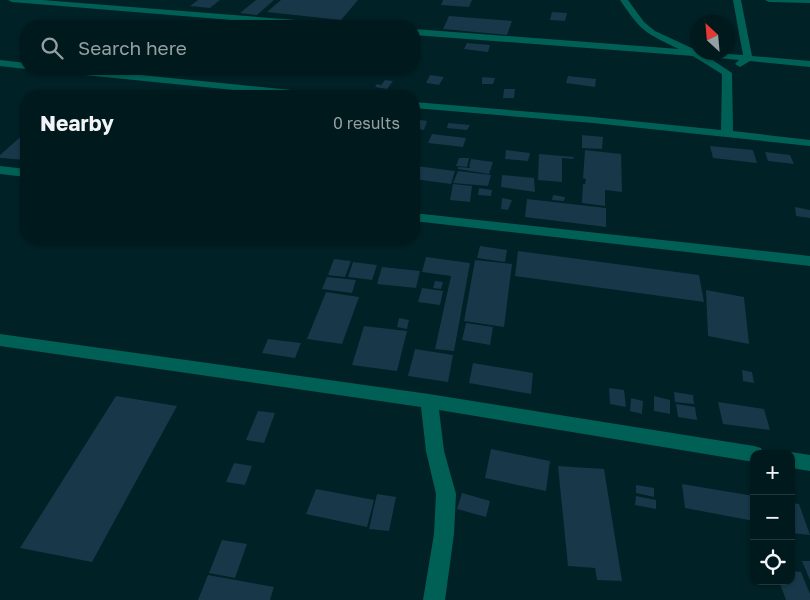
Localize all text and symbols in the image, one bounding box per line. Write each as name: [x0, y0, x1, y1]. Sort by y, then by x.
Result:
north arrow: [690, 15, 735, 60]
search box: [20, 20, 420, 75]
icon: search: [38, 34, 66, 62]
text: Search here: [78, 36, 187, 59]
text: Nearby: [40, 110, 114, 136]
text: 0 results: [333, 113, 400, 133]
map controls: [750, 450, 795, 585]
button: +: [750, 450, 795, 495]
button: −: [750, 495, 795, 540]
button: locate: [750, 540, 795, 585]

